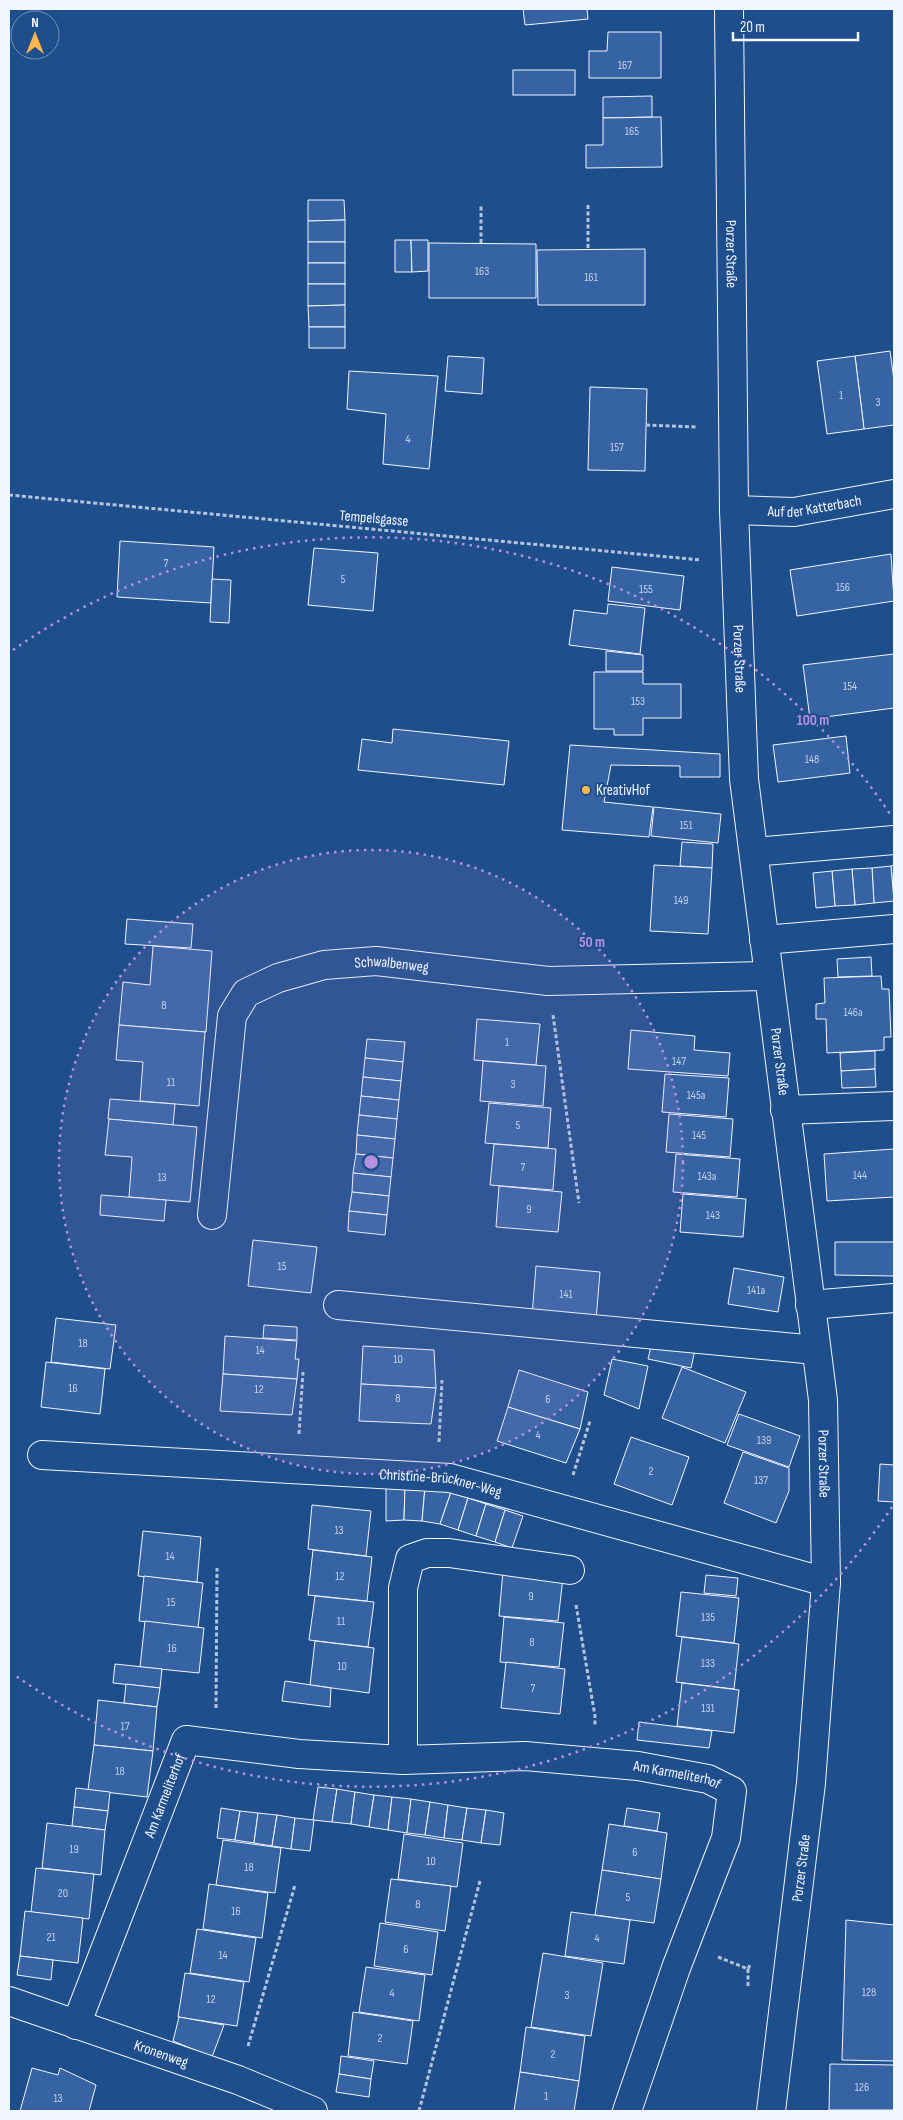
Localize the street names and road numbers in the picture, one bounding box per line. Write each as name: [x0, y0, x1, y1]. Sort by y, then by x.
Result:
street label: Porzer Straße: [721, 220, 741, 288]
street label: Auf der Katterbach: [766, 491, 863, 522]
street label: Tempelsgasse: [339, 506, 409, 531]
street label: Porzer Straße: [728, 625, 750, 693]
street label: Schwalbenweg: [354, 952, 430, 977]
street label: Porzer Straße: [766, 1027, 793, 1097]
street label: Porzer Straße: [813, 1430, 834, 1498]
street label: Christine-Brückner-Weg: [379, 1465, 504, 1502]
street label: Am Karmeliterhof: [140, 1750, 190, 1842]
street label: Am Karmeliterhof: [632, 1757, 724, 1794]
street label: Porzer Straße: [788, 1833, 815, 1903]
street label: Kronenweg: [131, 2036, 191, 2072]

